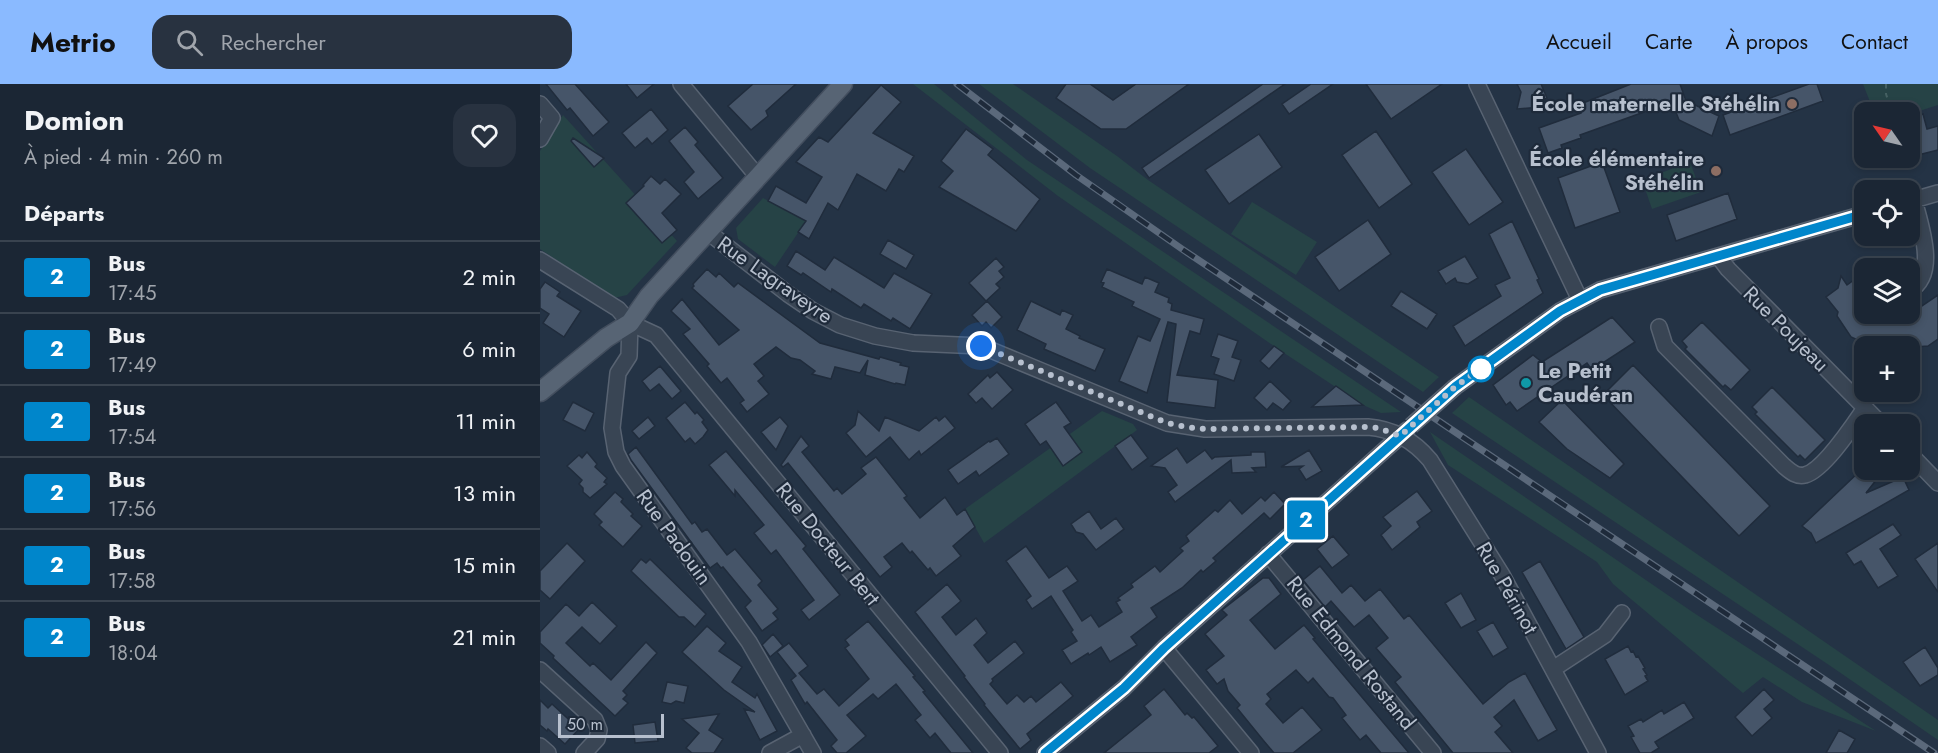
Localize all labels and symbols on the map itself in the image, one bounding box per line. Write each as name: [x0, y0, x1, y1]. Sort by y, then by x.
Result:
place label: École maternelle Stéhélin: [1532, 89, 1780, 119]
marker: École maternelle Stéhélin: [1785, 97, 1799, 111]
north arrow: [1854, 102, 1920, 168]
place label: École élémentaire Stéhélin: [1529, 144, 1704, 198]
marker: École élémentaire Stéhélin: [1709, 164, 1723, 178]
street label: Rue Lagraveyre: [711, 229, 839, 331]
street label: Rue Poujeau: [1736, 279, 1836, 379]
your location: [966, 331, 996, 361]
unlabelled marker: [1468, 356, 1494, 382]
place label: Le Petit Caudéran: [1538, 356, 1633, 410]
marker: Le Petit Caudéran: [1519, 376, 1533, 390]
street label: Rue Docteur Bert: [769, 476, 887, 612]
street label: Rue Padouin: [629, 483, 719, 591]
line badge: 2: [1286, 500, 1326, 540]
street label: Rue Périnot: [1469, 536, 1545, 640]
street label: Rue Edmond Rostand: [1279, 570, 1423, 736]
scale bar: [558, 711, 664, 738]

